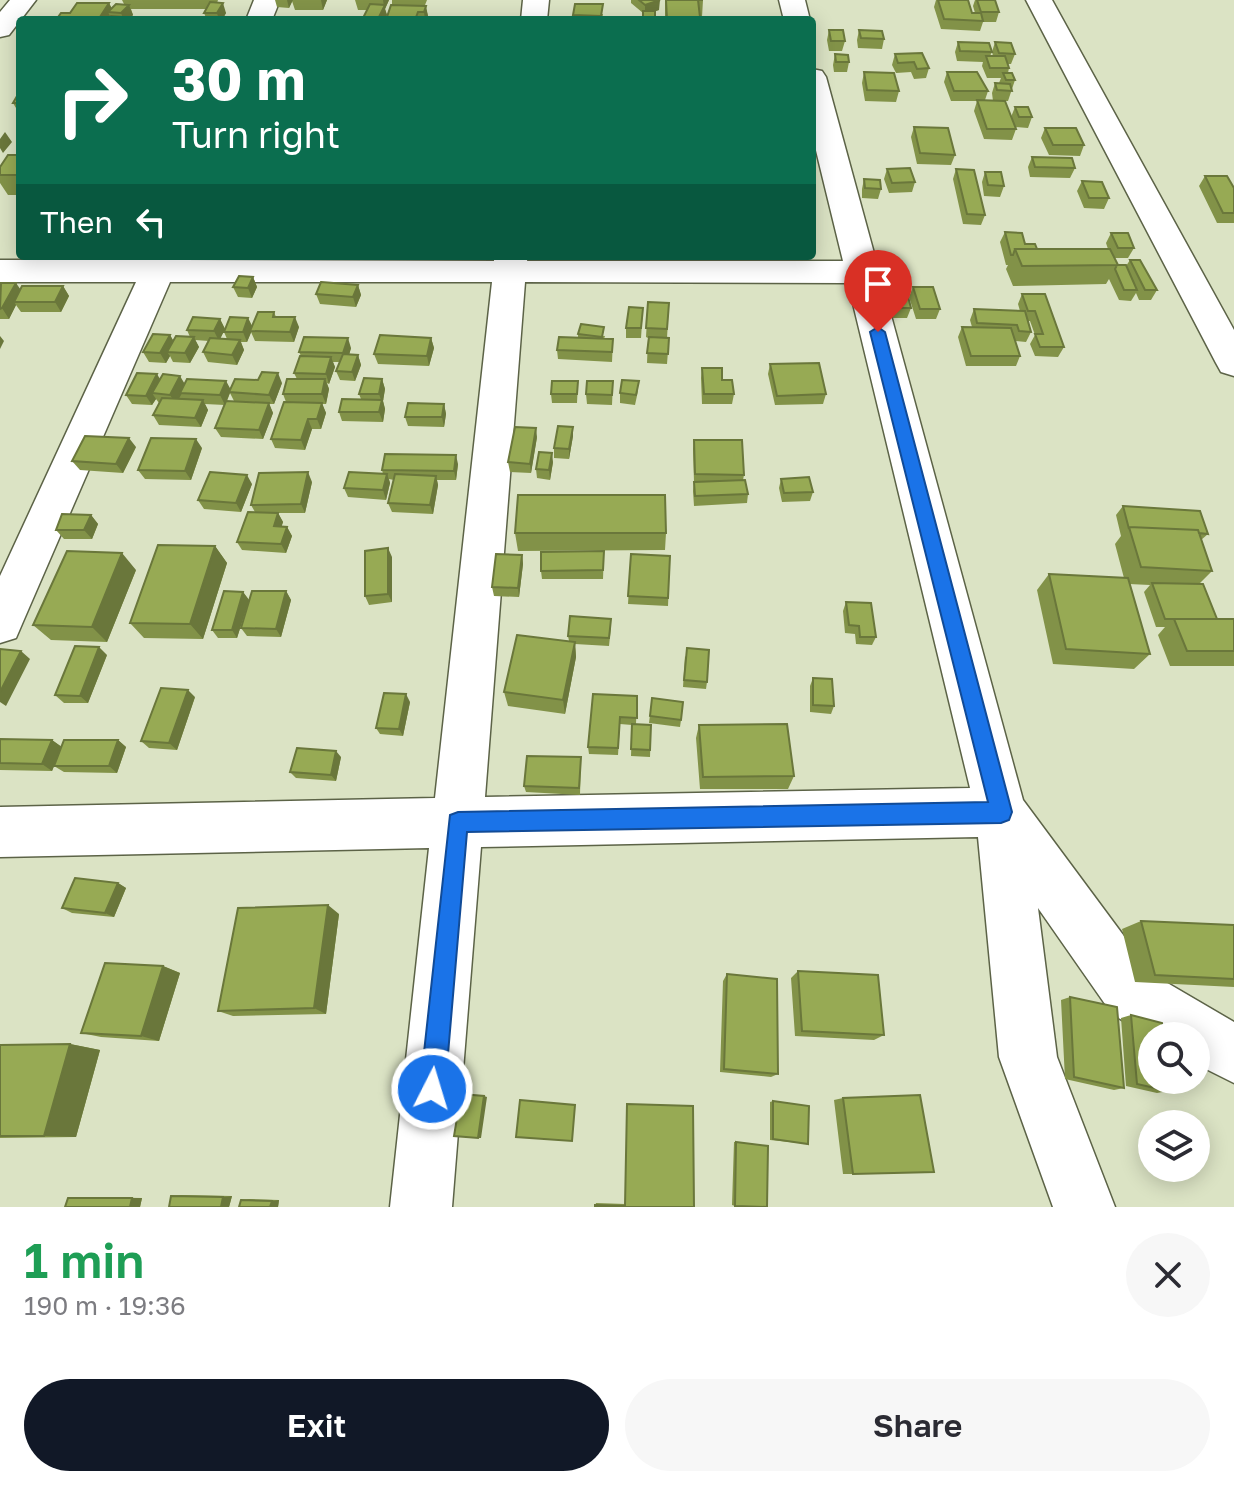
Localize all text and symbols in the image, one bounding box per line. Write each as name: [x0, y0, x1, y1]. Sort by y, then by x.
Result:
text: 30 m: [172, 45, 306, 112]
icon: right: [40, 48, 144, 152]
text: Turn right: [172, 113, 340, 156]
icon: left: [129, 200, 173, 244]
text: Then: [40, 204, 113, 240]
pin: [844, 250, 912, 332]
icon: arrive: [856, 262, 900, 306]
map controls: [1138, 1022, 1210, 1182]
button: search: [1138, 1022, 1210, 1094]
position arrow: [390, 1047, 474, 1131]
button: layers: [1138, 1110, 1210, 1182]
text: 1 min: [24, 1231, 144, 1289]
button: close: [1126, 1233, 1210, 1317]
text: 190 m · 19:36: [24, 1290, 186, 1321]
button: Exit: [24, 1379, 609, 1471]
button: Share: [625, 1379, 1210, 1471]

